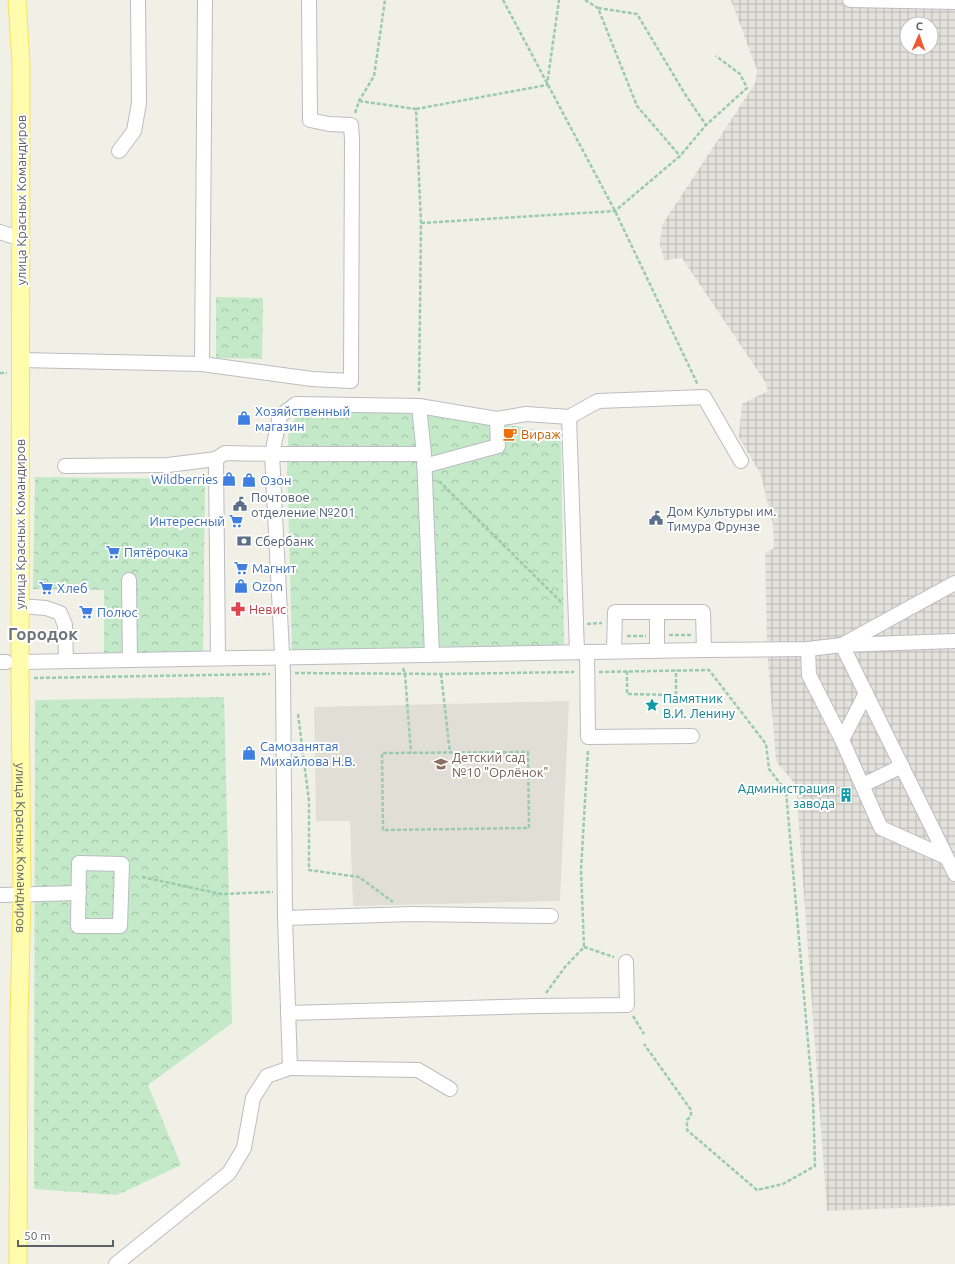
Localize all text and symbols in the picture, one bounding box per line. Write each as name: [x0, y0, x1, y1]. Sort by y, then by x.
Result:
north arrow: [899, 16, 939, 56]
text: С: [916, 20, 923, 32]
street label: улица Красных Командиров: [14, 115, 28, 285]
place label: Хозяйственный магазин: [255, 404, 350, 433]
shop icon: Хозяйственный магазин: [236, 410, 252, 426]
cafe icon: Вираж: [502, 426, 518, 442]
place label: Вираж: [521, 427, 561, 441]
street label: улица Красных Командиров: [13, 439, 27, 609]
shop icon: Wildberries: [221, 471, 237, 487]
place label: Wildberries: [151, 472, 218, 486]
shop icon: Озон: [241, 472, 257, 488]
place label: Озон: [260, 473, 292, 487]
place label: Почтовое отделение №201: [251, 490, 355, 519]
public building icon: Почтовое отделение №201: [232, 496, 248, 512]
place label: Дом Культуры им. Тимура Фрунзе: [667, 504, 776, 533]
public building icon: Дом Культуры им. Тимура Фрунзе: [648, 510, 664, 526]
supermarket icon: Интересный: [228, 513, 244, 529]
place label: Интересный: [149, 514, 225, 528]
bank icon: Сбербанк: [236, 533, 252, 549]
place label: Сбербанк: [255, 534, 314, 548]
supermarket icon: Пятёрочка: [105, 544, 121, 560]
place label: Пятёрочка: [124, 545, 188, 559]
supermarket icon: Магнит: [233, 560, 249, 576]
place label: Магнит: [252, 561, 297, 575]
shop icon: Ozon: [233, 578, 249, 594]
place label: Ozon: [252, 579, 283, 593]
supermarket icon: Хлеб: [38, 580, 54, 596]
place label: Хлеб: [57, 581, 88, 595]
pharmacy icon: Невис: [230, 601, 246, 617]
place label: Невис: [249, 602, 286, 616]
supermarket icon: Полюс: [78, 604, 94, 620]
place label: Полюс: [97, 605, 138, 619]
district label: Городок: [8, 624, 78, 643]
place label: Памятник В.И. Ленину: [663, 691, 735, 720]
place icon: Памятник В.И. Ленину: [644, 697, 660, 713]
place label: Самозанятая Михайлова Н.В.: [260, 739, 356, 768]
shop icon: Самозанятая Михайлова Н.В.: [241, 745, 257, 761]
place label: Детский сад №10 "Орлёнок": [452, 750, 549, 779]
school or university icon: Детский сад №10 "Орлёнок": [433, 756, 449, 772]
street label: улица Красных Командиров: [14, 763, 29, 933]
place label: Администрация завода: [738, 781, 835, 810]
building icon: Администрация завода: [838, 787, 854, 803]
scale bar: [18, 1222, 113, 1248]
text: 50 m: [24, 1229, 51, 1242]

